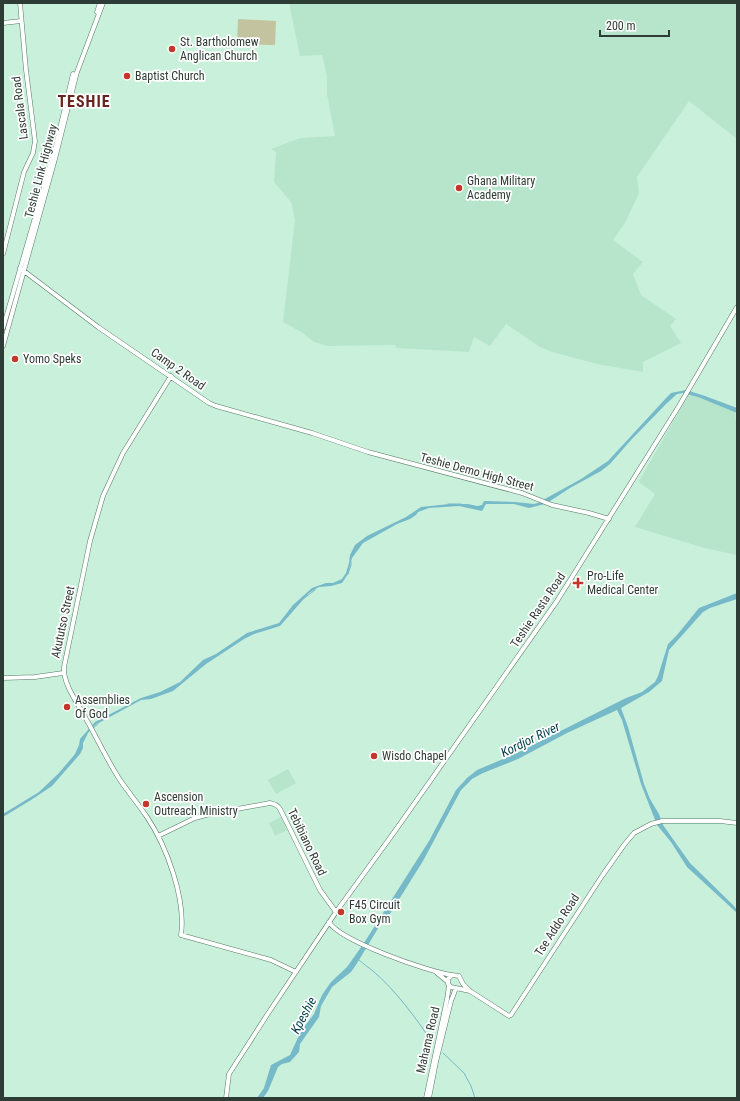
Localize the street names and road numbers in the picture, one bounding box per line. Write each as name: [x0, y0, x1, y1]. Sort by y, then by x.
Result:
street label: Lascala Road: [9, 76, 31, 140]
street label: Teshie Link Highway: [22, 123, 60, 219]
street label: Camp 2 Road: [148, 345, 208, 393]
street label: Teshie Demo High Street: [419, 450, 536, 494]
street label: Teshie Rasta Road: [508, 570, 568, 650]
street label: Akututso Street: [49, 584, 78, 659]
street label: Tebibiano Road: [285, 806, 329, 878]
street label: Tse Addo Road: [532, 891, 582, 959]
street label: Mahama Road: [414, 1005, 442, 1075]

